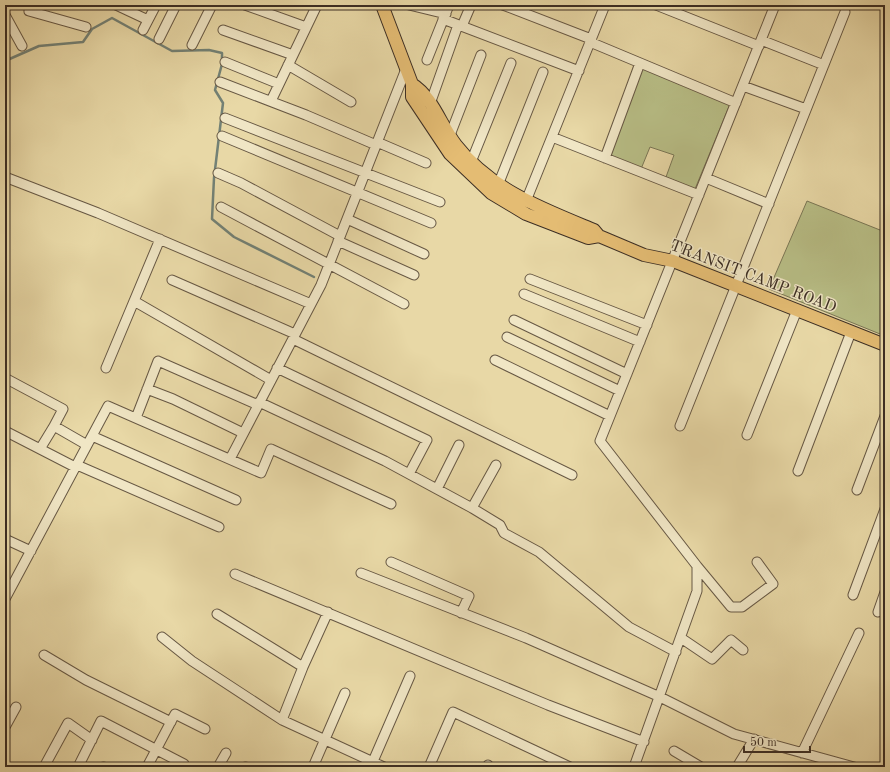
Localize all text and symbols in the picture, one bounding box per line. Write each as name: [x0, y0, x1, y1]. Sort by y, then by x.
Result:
street label: TRANSIT CAMP ROAD: [668, 238, 838, 316]
scale bar: [744, 728, 810, 754]
text: 50 m: [750, 736, 777, 749]

